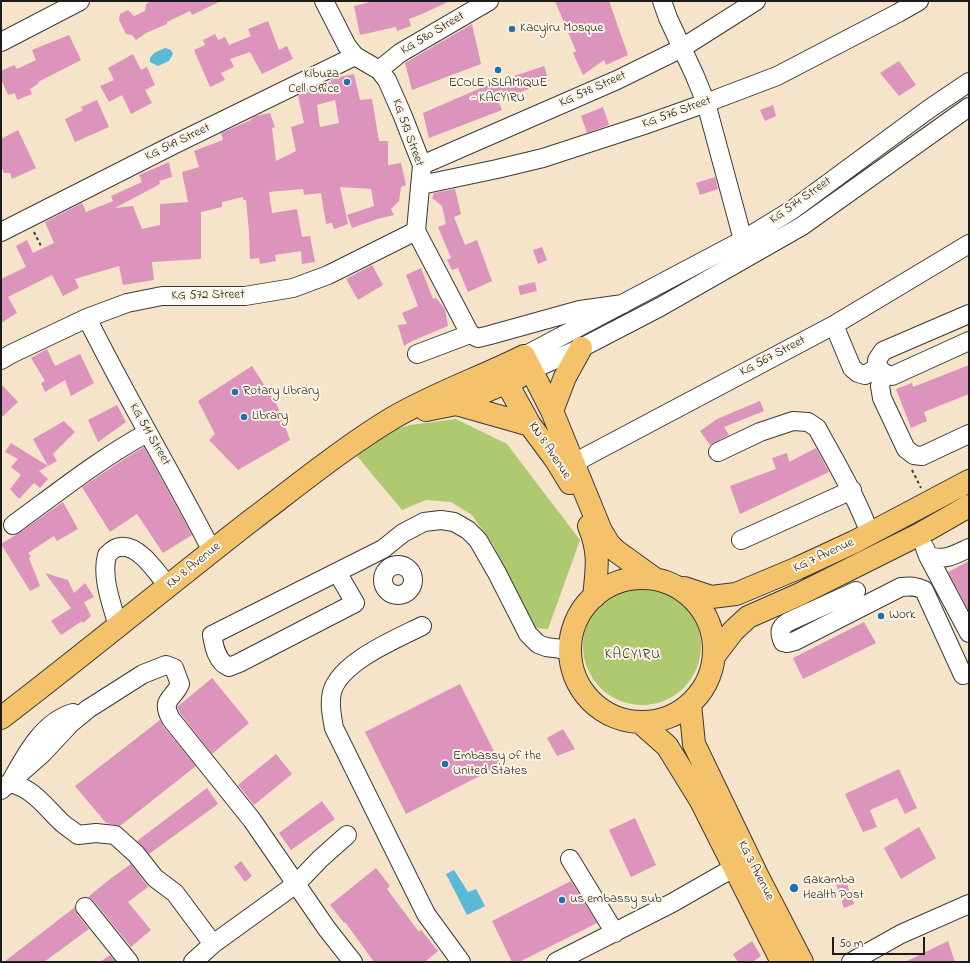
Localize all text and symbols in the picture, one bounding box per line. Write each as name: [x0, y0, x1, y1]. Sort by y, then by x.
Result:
street label: KG 580 Street: [398, 9, 468, 59]
place label: Kacyiru Mosque: [520, 21, 603, 37]
marker: Kacyiru Mosque: [507, 24, 517, 34]
marker: ECOLE ISLAMIQUE - KACYIRU: [493, 65, 503, 75]
place label: Kibuza Cell Office: [288, 67, 339, 98]
street label: KG 578 Street: [557, 68, 629, 112]
place label: ECOLE ISLAMIQUE - KACYIRU: [449, 76, 547, 107]
marker: Kibuza Cell Office: [342, 77, 352, 87]
street label: KG 576 Street: [640, 93, 714, 133]
street label: KG 513 Street: [388, 97, 426, 169]
street label: KG 549 Street: [143, 121, 213, 165]
street label: KG 574 Street: [767, 174, 835, 228]
street label: KG 572 Street: [171, 288, 245, 304]
street label: KG 567 Street: [737, 333, 809, 381]
place label: Rotary Library: [243, 384, 319, 400]
marker: Rotary Library: [230, 387, 240, 397]
street label: KG 511 Street: [125, 401, 173, 469]
place label: Library: [252, 409, 288, 425]
marker: Library: [239, 412, 249, 422]
street label: KN 8 Avenue: [524, 420, 574, 482]
street label: KG 7 Avenue: [791, 535, 857, 577]
street label: KN 8 Avenue: [164, 539, 224, 593]
place label: Work: [889, 608, 916, 624]
marker: Work: [876, 611, 886, 621]
district label: KACYIRU: [605, 648, 661, 664]
place label: Embassy of the United States: [453, 749, 541, 780]
marker: Embassy of the United States: [440, 759, 450, 769]
street label: KG 3 Avenue: [733, 838, 777, 904]
place label: Gakamba Health Post: [803, 873, 864, 904]
marker: Gakamba Health Post: [788, 882, 800, 894]
place label: us embassy sub: [570, 892, 662, 908]
marker: us embassy sub: [557, 895, 567, 905]
scale bar: [834, 929, 927, 955]
text: 50 m: [839, 935, 863, 953]

